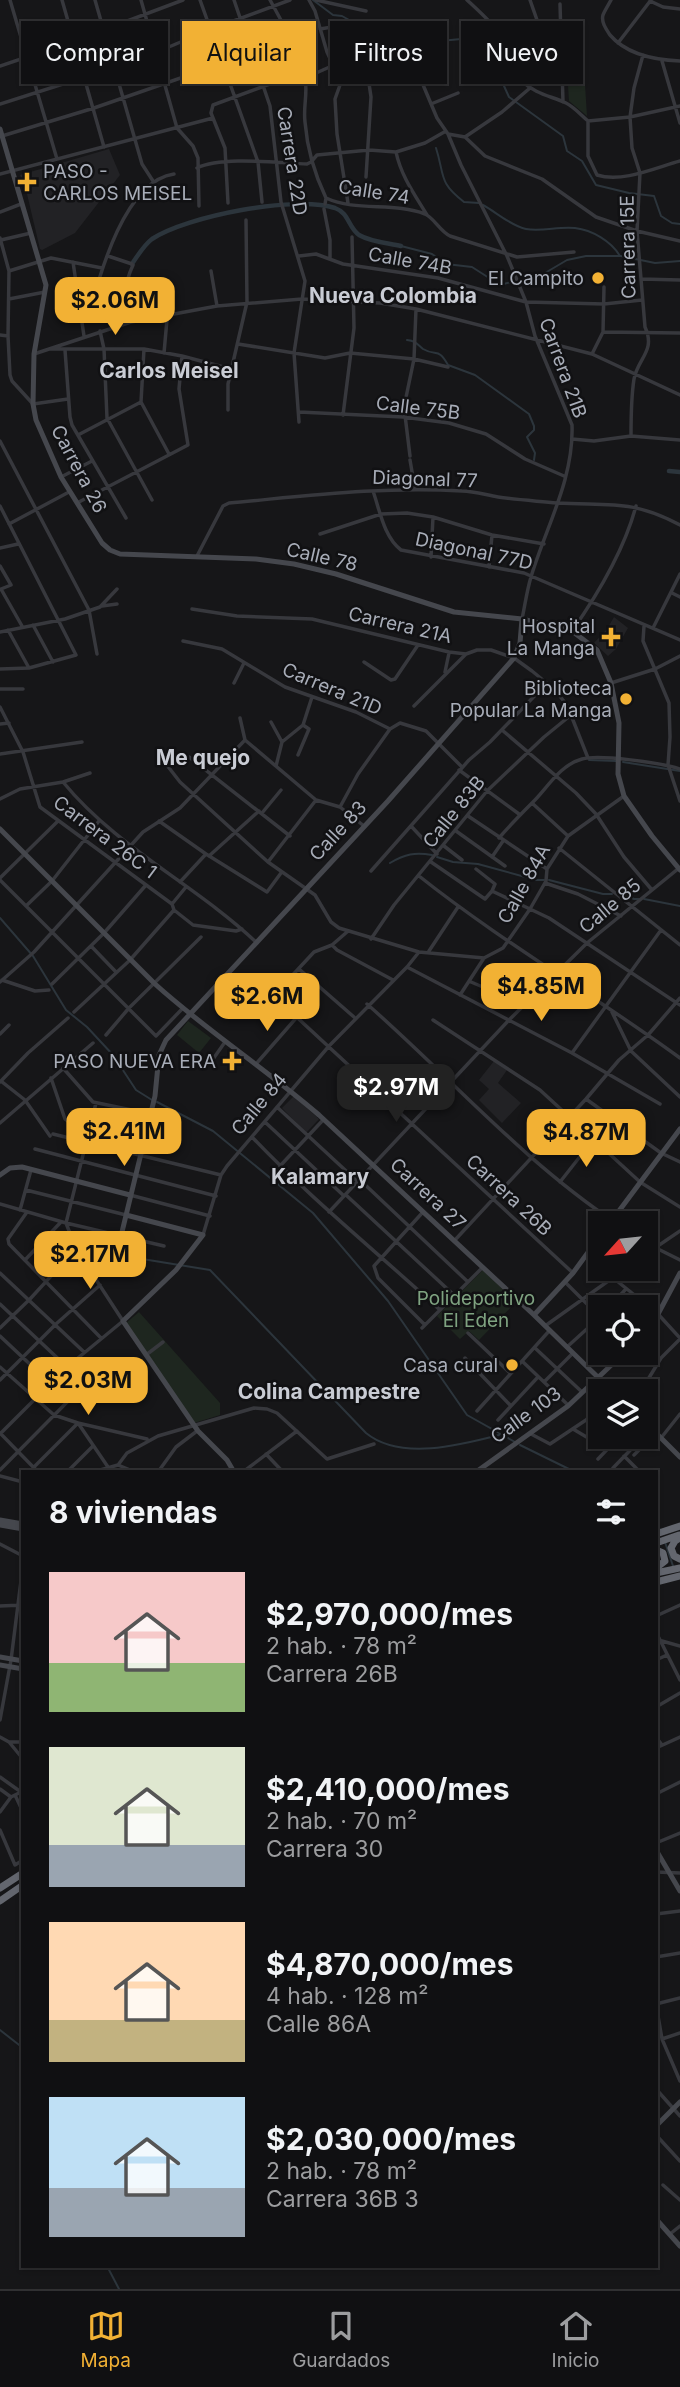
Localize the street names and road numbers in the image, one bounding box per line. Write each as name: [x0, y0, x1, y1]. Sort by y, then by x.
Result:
street label: Carrera 22D: [272, 105, 312, 217]
street label: Calle 74: [337, 175, 411, 209]
street label: Carrera 15E: [616, 195, 640, 299]
street label: Calle 74B: [366, 242, 454, 280]
street label: Carrera 21B: [534, 315, 592, 421]
street label: Calle 75B: [375, 391, 461, 425]
street label: Carrera 26: [46, 421, 112, 517]
street label: Diagonal 77: [372, 466, 478, 492]
street label: Diagonal 77D: [413, 527, 535, 575]
street label: Calle 78: [284, 538, 360, 576]
street label: Carrera 21A: [346, 602, 454, 648]
street label: Carrera 21D: [279, 658, 385, 720]
street label: Calle 83B: [418, 771, 490, 853]
street label: Carrera 26C 1: [49, 791, 161, 883]
street label: Calle 83: [304, 796, 372, 866]
street label: Calle 84A: [493, 840, 555, 928]
street label: Calle 85: [574, 874, 646, 938]
street label: Calle 84: [226, 1068, 292, 1140]
street label: Carrera 26B: [461, 1149, 557, 1241]
street label: Carrera 27: [385, 1153, 471, 1235]
street label: Calle 103: [486, 1382, 566, 1448]

